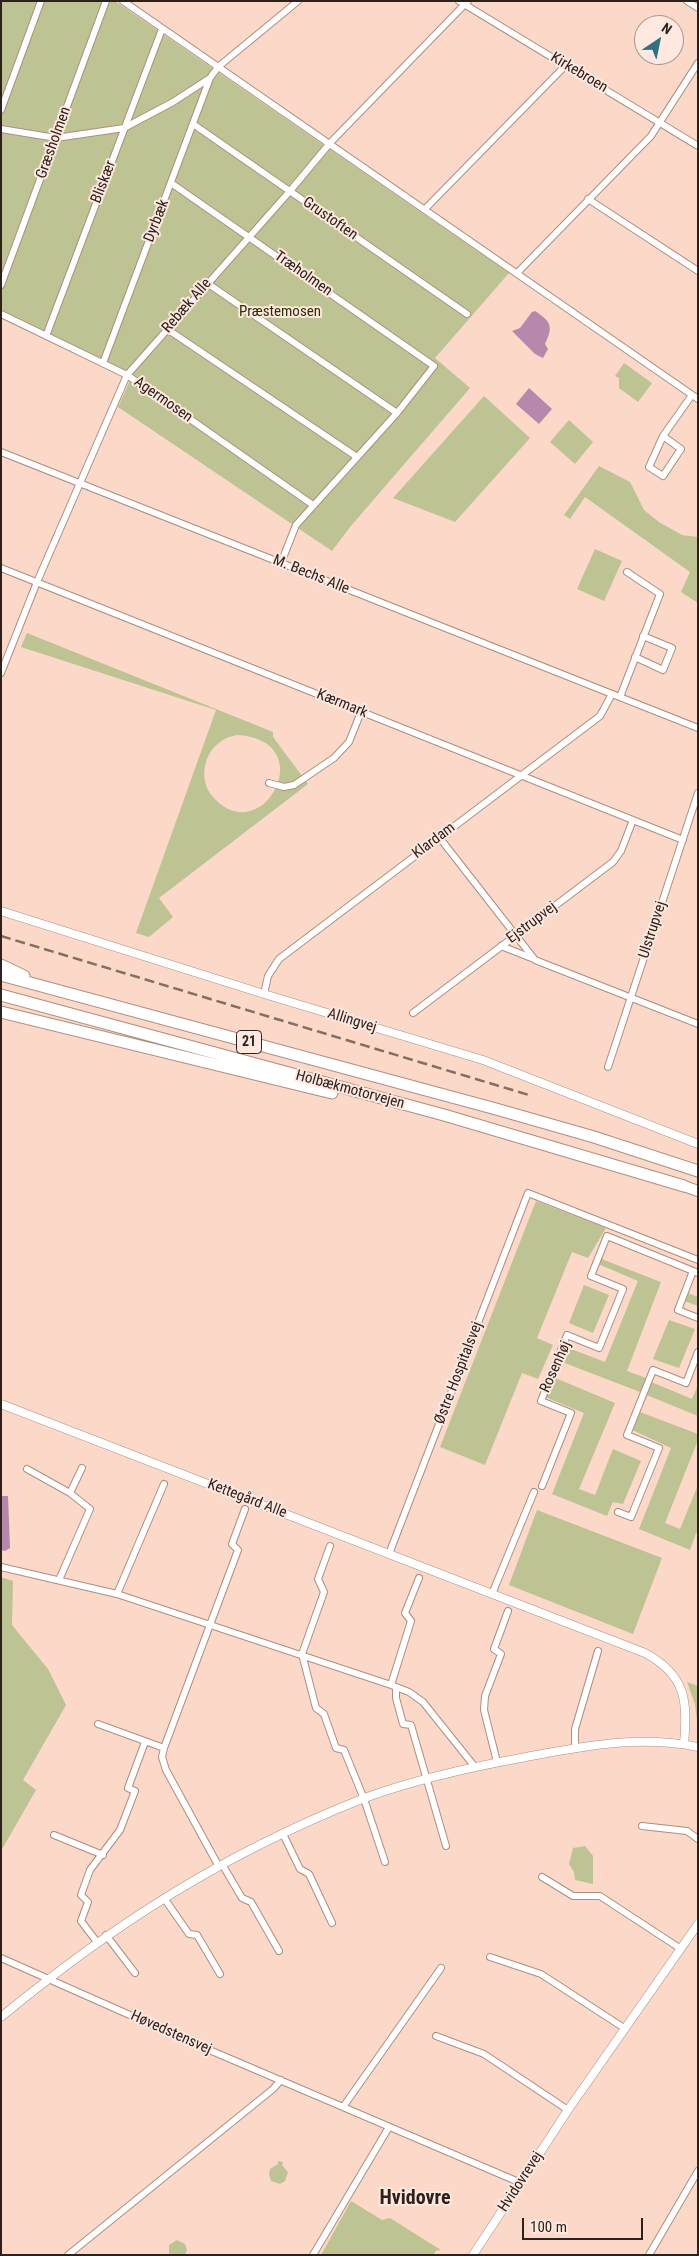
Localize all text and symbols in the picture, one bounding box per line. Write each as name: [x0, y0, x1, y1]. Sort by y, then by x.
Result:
north arrow: [634, 15, 684, 65]
text: N: [659, 19, 675, 37]
street label: Kirkebroen: [547, 49, 611, 97]
street label: Græsholmen: [33, 105, 75, 181]
street label: Bliskær: [88, 158, 120, 206]
street label: Grustoften: [299, 194, 361, 244]
street label: Dyrbæk: [141, 197, 173, 245]
street label: Træholmen: [271, 248, 335, 300]
street label: Rebæk Alle: [159, 275, 215, 337]
park label: Præstemosen: [239, 303, 321, 321]
street label: Agermosen: [130, 373, 196, 427]
street label: M. Bechs Alle: [270, 551, 352, 599]
street label: Kærmark: [314, 686, 370, 722]
street label: Klardam: [409, 819, 459, 863]
street label: Ejstrupvej: [503, 898, 561, 948]
street label: Ulstrupvej: [635, 899, 671, 961]
street label: Allingvej: [325, 1005, 379, 1037]
road number: 21: [236, 1030, 262, 1054]
street label: Holbækmotorvejen: [294, 1067, 406, 1113]
street label: Østre Hospitalsvej: [431, 1319, 487, 1427]
street label: Rosenhøj: [537, 1338, 575, 1396]
street label: Kettegård Alle: [205, 1476, 289, 1522]
street label: Høvedstensvej: [128, 2007, 214, 2059]
street label: Hvidovrevej: [495, 2148, 547, 2216]
district label: Hvidovre: [380, 2187, 450, 2211]
scale bar: [524, 2208, 645, 2240]
text: 100 m: [530, 2218, 567, 2236]

